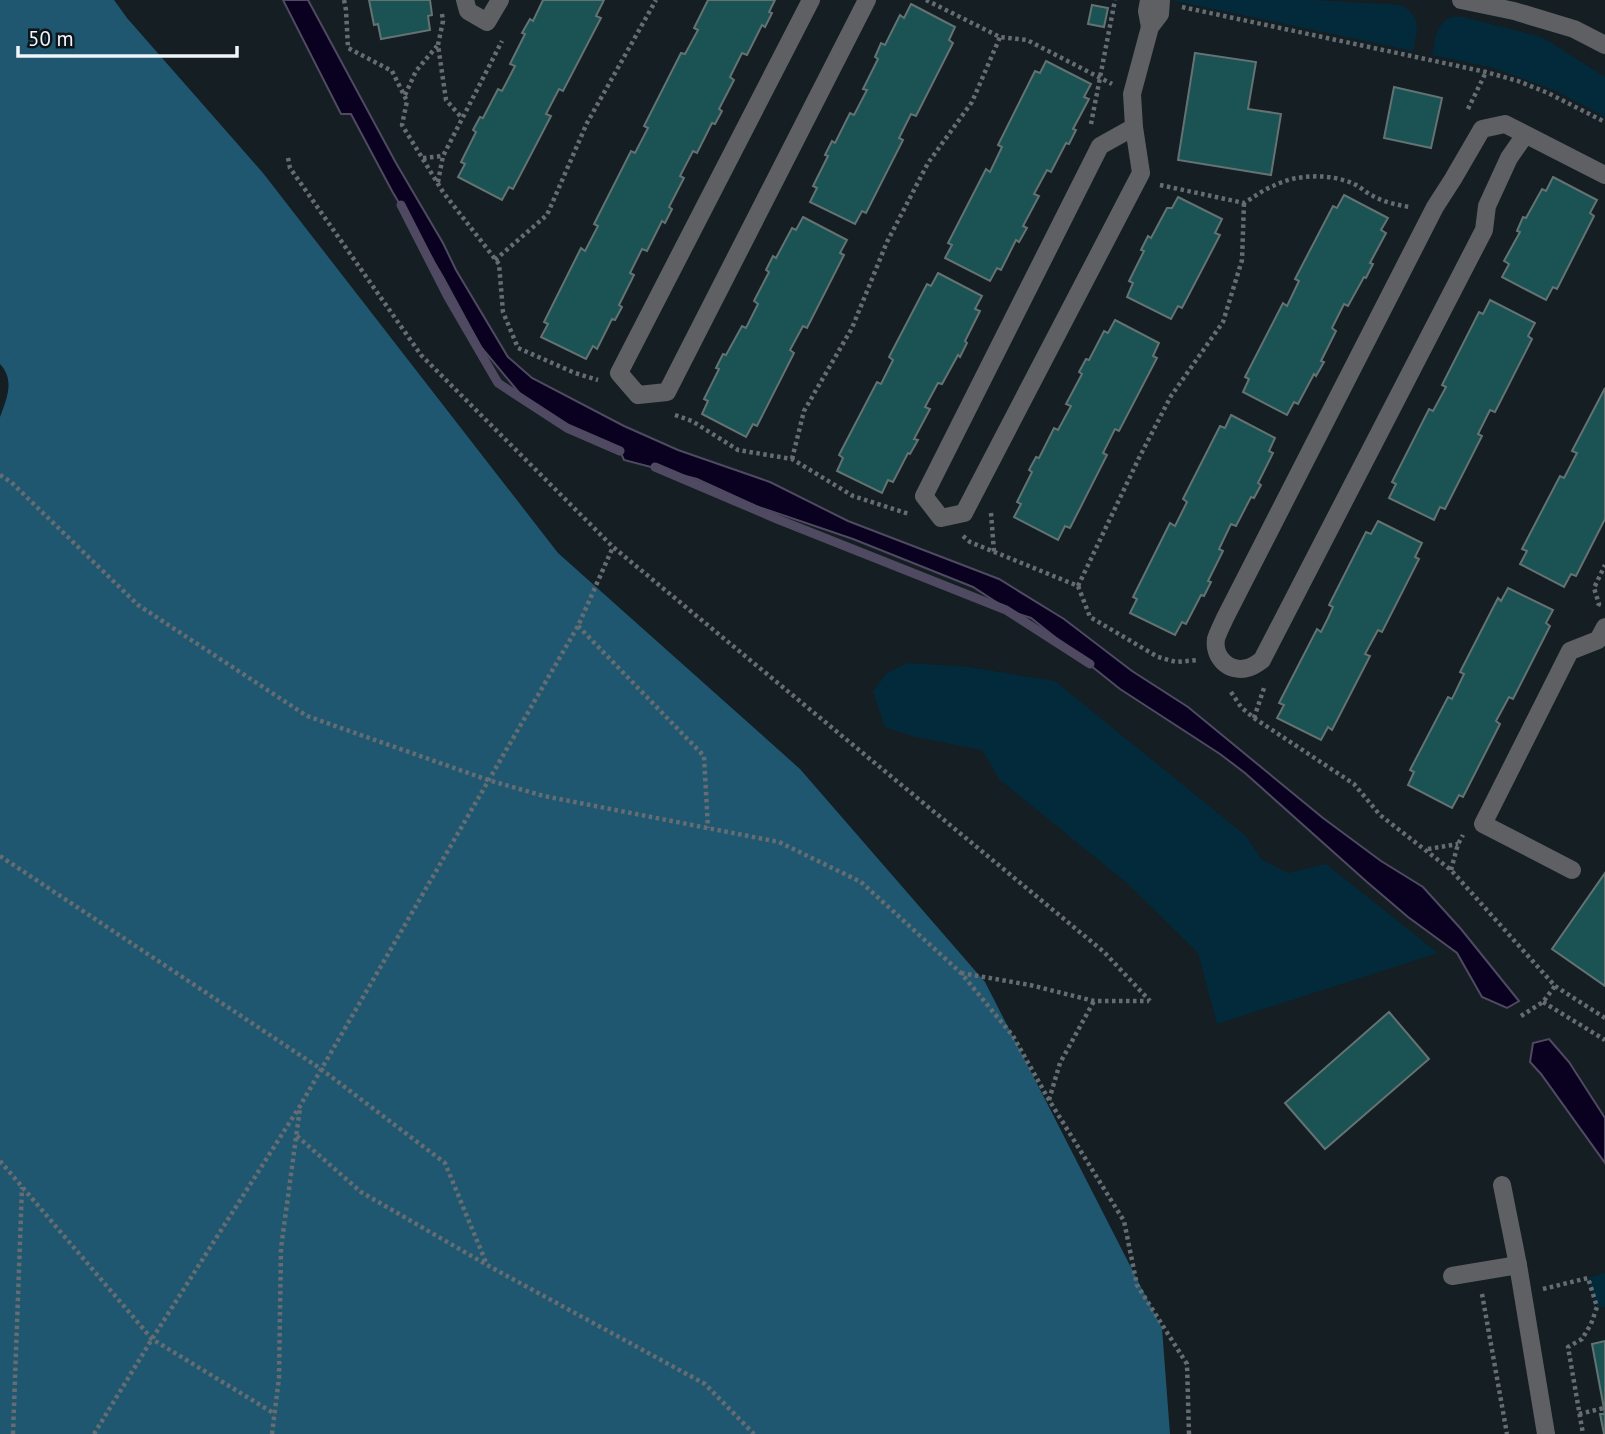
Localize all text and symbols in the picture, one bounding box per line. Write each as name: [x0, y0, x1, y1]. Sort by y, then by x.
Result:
scale bar: [18, 14, 236, 58]
text: 50 m: [28, 25, 74, 52]

